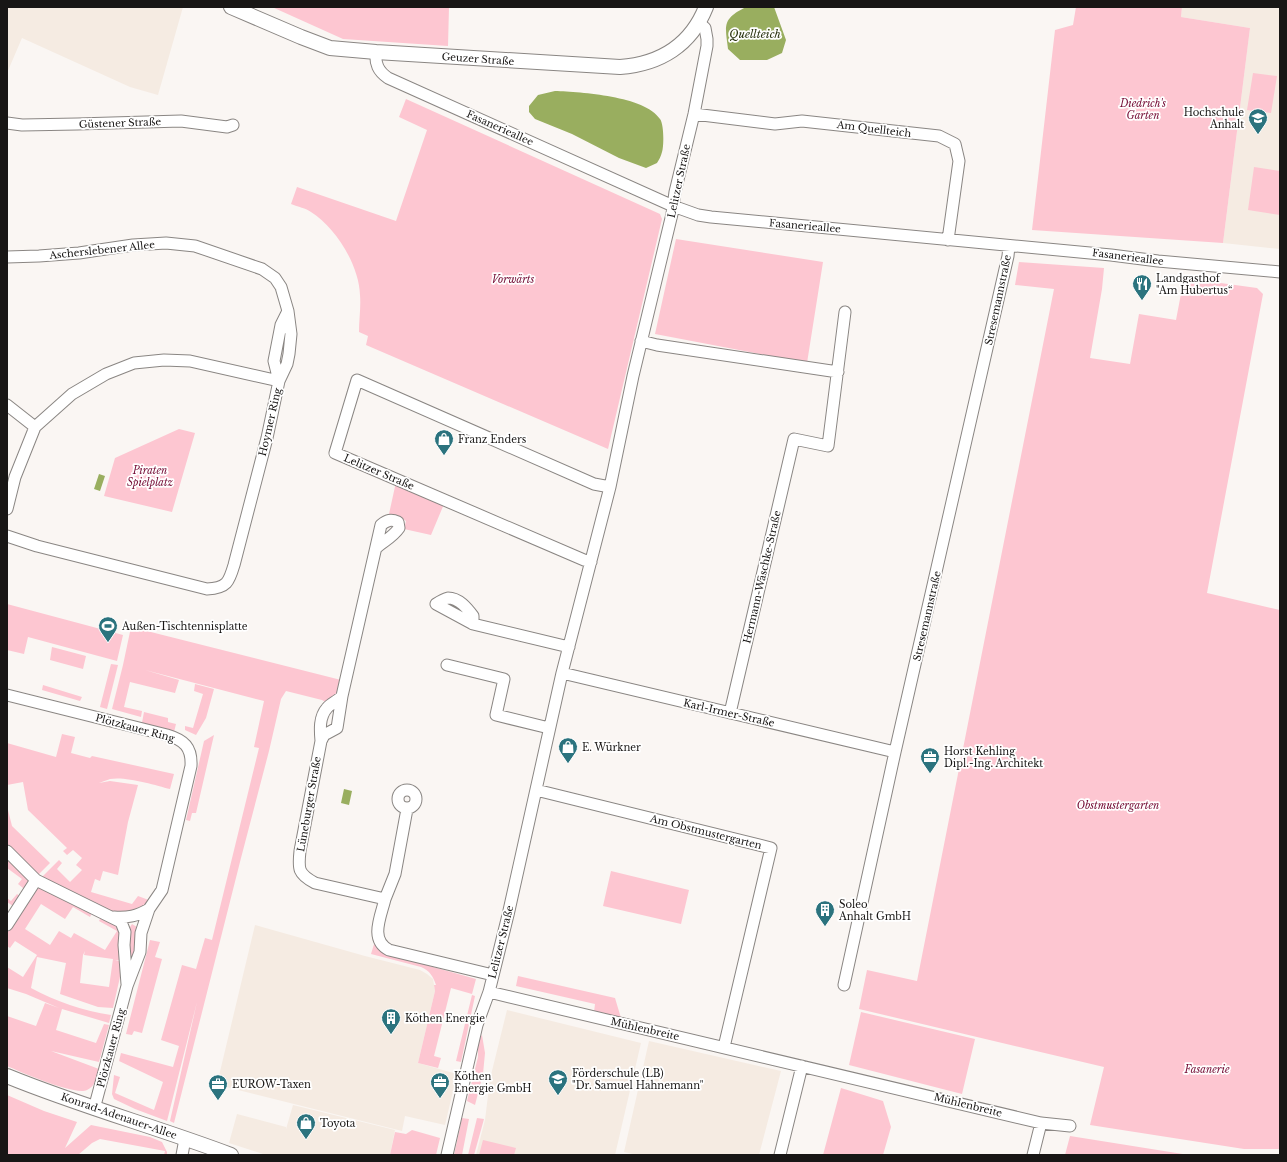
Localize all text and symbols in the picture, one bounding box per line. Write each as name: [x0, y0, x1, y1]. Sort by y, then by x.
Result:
water label: Quellteich: [729, 27, 781, 41]
street label: Geuzer Straße: [441, 50, 515, 68]
park label: Diedrich's Garten: [1119, 97, 1166, 122]
place label: Hochschule Anhalt: [1184, 106, 1244, 131]
street label: Fasanerieallee: [464, 107, 536, 149]
school or university icon: Hochschule Anhalt: [1247, 107, 1269, 135]
street label: Güstener Straße: [79, 115, 162, 131]
street label: Am Quellteich: [835, 118, 912, 140]
street label: Lelitzer Straße: [665, 143, 693, 219]
street label: Fasanerieallee: [769, 216, 842, 236]
street label: Ascherslebener Allee: [48, 238, 156, 262]
street label: Fasanerieallee: [1091, 246, 1165, 268]
street label: Stresemannstraße: [982, 253, 1014, 346]
place label: Landgasthof "Am Hubertus“: [1156, 272, 1233, 297]
park label: Vorwärts: [492, 273, 534, 286]
restaurant icon: Landgasthof "Am Hubertus“: [1131, 273, 1153, 301]
street label: Hoymer Ring: [256, 386, 284, 457]
shop icon: Franz Enders: [433, 428, 455, 456]
place label: Franz Enders: [458, 433, 527, 446]
street label: Lelitzer Straße: [342, 451, 416, 493]
park label: Piraten Spielplatz: [127, 464, 173, 489]
street label: Hermann-Wäschke-Straße: [740, 509, 784, 645]
street label: Stresemannstraße: [910, 569, 944, 662]
sports icon: Außen-Tischtennisplatte: [97, 615, 119, 643]
place label: Außen-Tischtennisplatte: [121, 620, 248, 633]
street label: Karl-Irmer-Straße: [682, 696, 776, 730]
street label: Plötzkauer Ring: [94, 711, 177, 745]
shop icon: E. Würkner: [557, 736, 579, 764]
place label: E. Würkner: [582, 741, 641, 754]
place label: Horst Kehling Dipl.-Ing. Architekt: [944, 745, 1043, 770]
office icon: Horst Kehling Dipl.-Ing. Architekt: [919, 746, 941, 774]
street label: Lüneburger Straße: [294, 755, 324, 853]
park label: Obstmustergarten: [1077, 799, 1159, 812]
street label: Am Obstmustergarten: [648, 812, 763, 852]
place label: Soleo Anhalt GmbH: [838, 898, 911, 923]
building icon: Soleo Anhalt GmbH: [814, 899, 836, 927]
street label: Lelitzer Straße: [486, 904, 516, 980]
street label: Plötzkauer Ring: [94, 1006, 128, 1089]
building icon: Köthen Energie: [380, 1007, 402, 1035]
place label: Köthen Energie: [405, 1012, 485, 1025]
street label: Mühlenbreite: [609, 1015, 681, 1043]
park label: Fasanerie: [1184, 1063, 1230, 1076]
place label: Förderschule (LB) "Dr. Samuel Hahnemann": [572, 1067, 704, 1092]
school or university icon: Förderschule (LB) "Dr. Samuel Hahnemann": [547, 1068, 569, 1096]
place label: Köthen Energie GmbH: [454, 1070, 532, 1095]
office icon: Köthen Energie GmbH: [429, 1071, 451, 1099]
office icon: EUROW-Taxen: [207, 1073, 229, 1101]
place label: EUROW-Taxen: [232, 1078, 311, 1091]
street label: Konrad-Adenauer-Allee: [59, 1090, 179, 1142]
street label: Mühlenbreite: [932, 1090, 1004, 1120]
shop icon: Toyota: [295, 1112, 317, 1140]
place label: Toyota: [320, 1117, 356, 1130]

